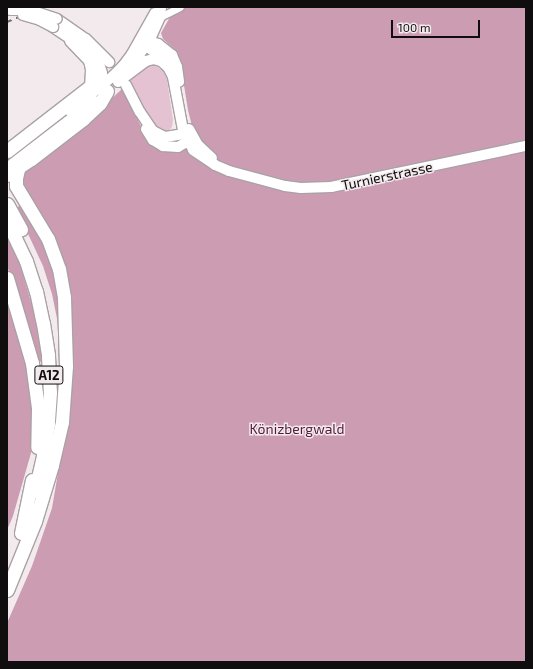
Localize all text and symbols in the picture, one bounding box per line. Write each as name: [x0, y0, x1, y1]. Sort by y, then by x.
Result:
scale bar: [393, 12, 482, 38]
text: 100 m: [398, 20, 430, 34]
street label: Turnierstrasse: [340, 158, 434, 194]
road number: A12: [34, 364, 64, 386]
park label: Könizbergwald: [249, 421, 345, 437]

